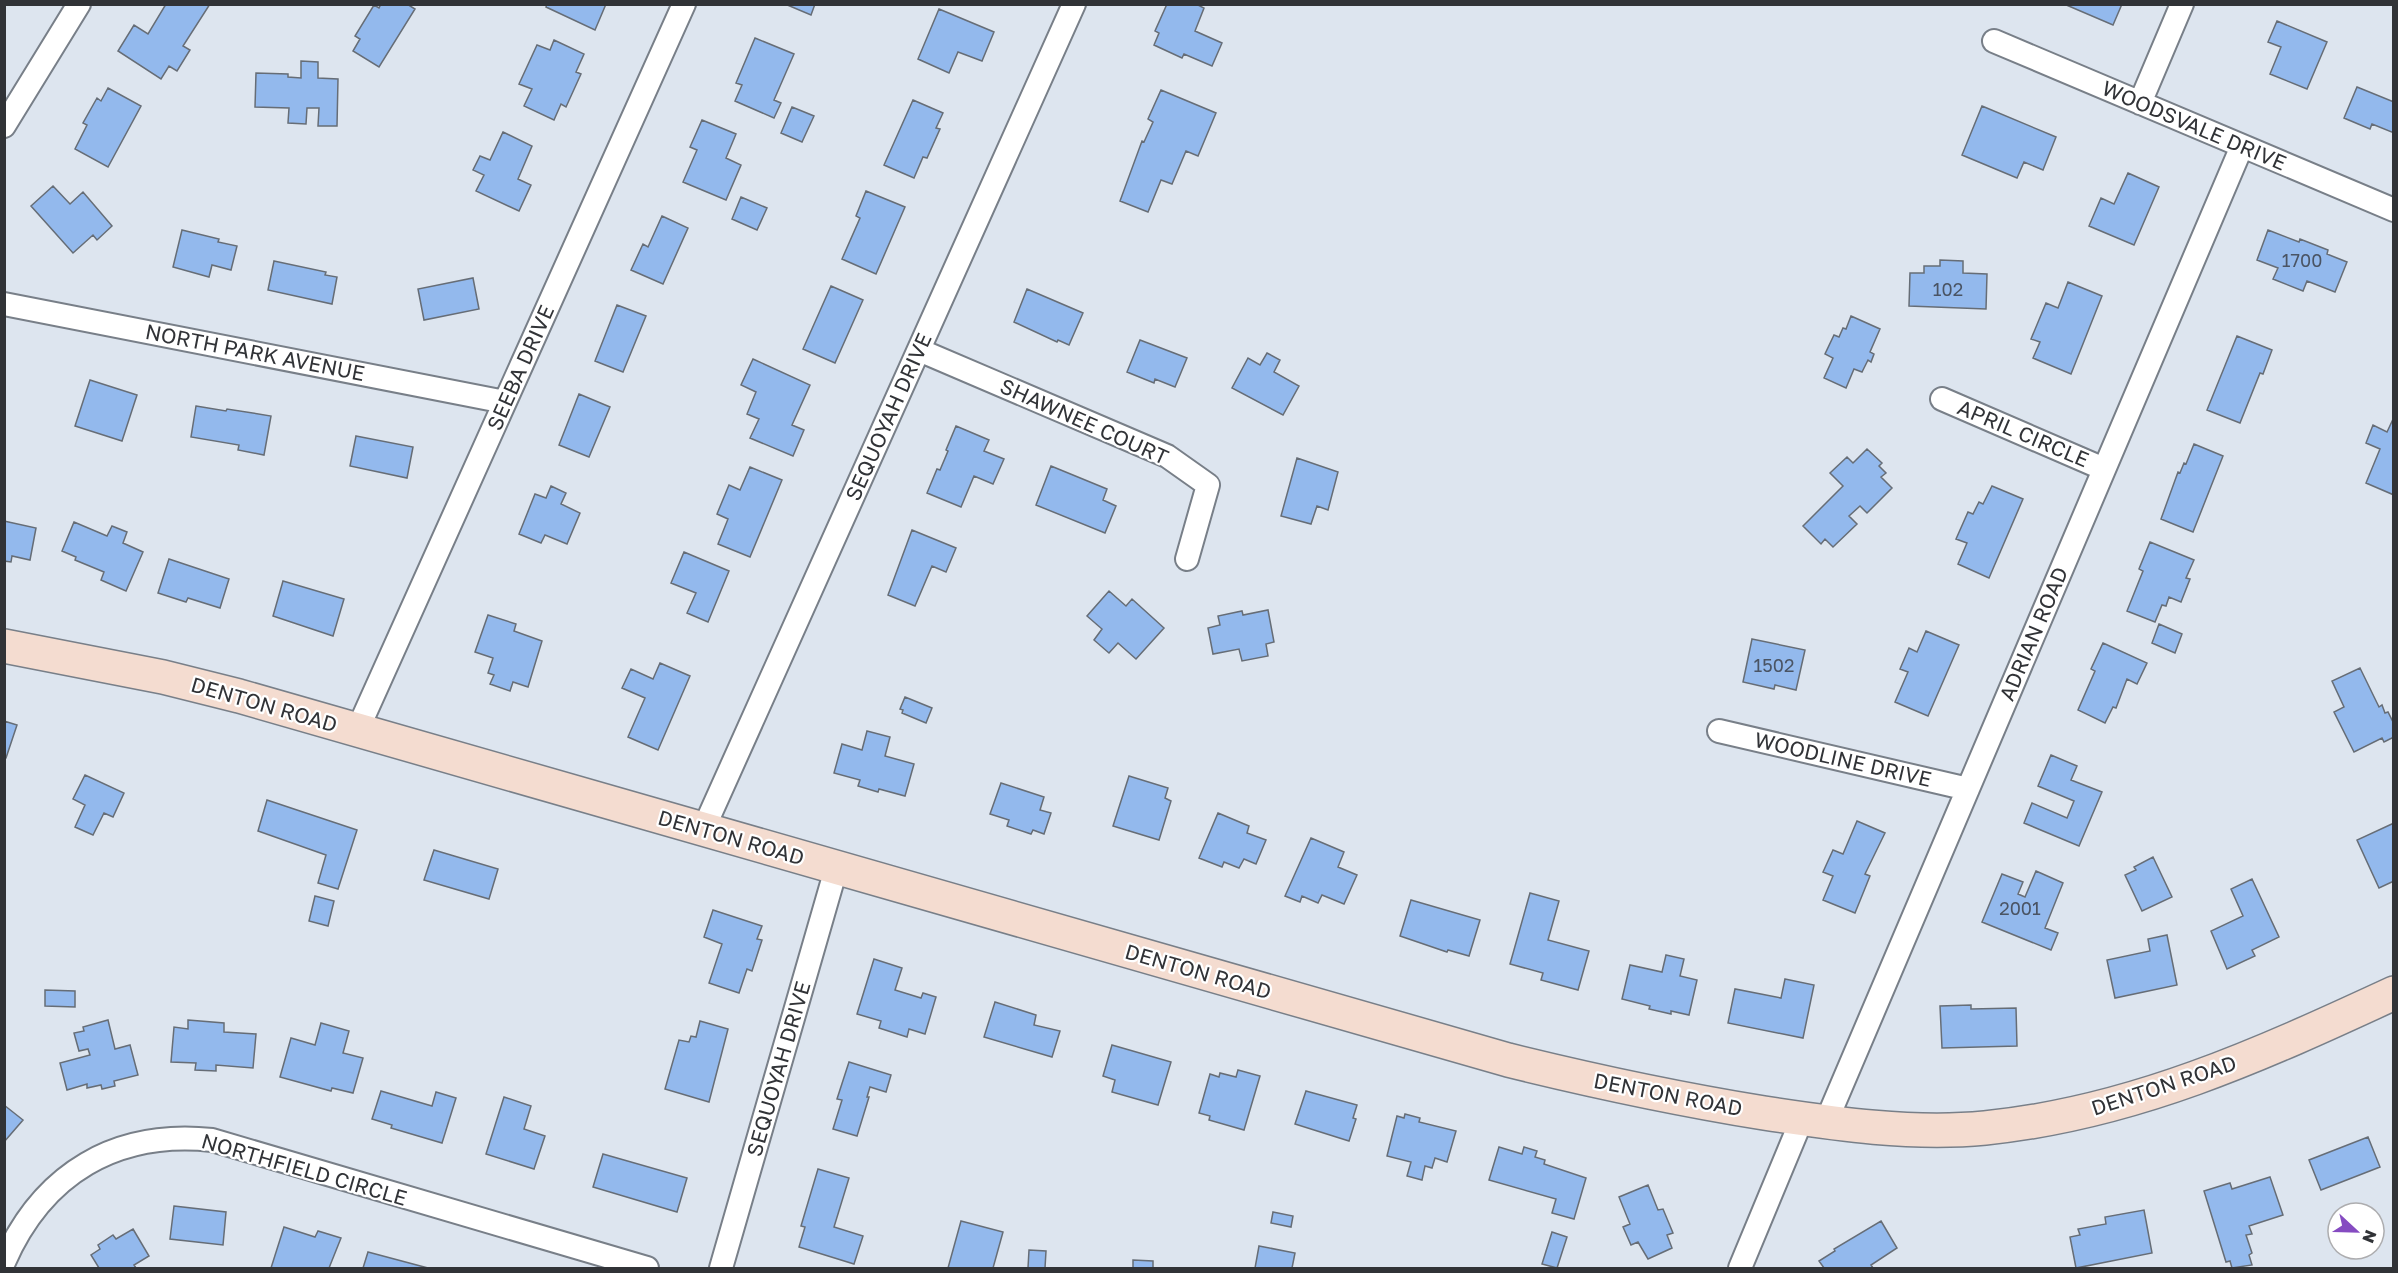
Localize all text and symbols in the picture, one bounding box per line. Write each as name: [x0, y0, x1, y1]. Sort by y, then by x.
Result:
street label: WOODSVALE DRIVE: [2098, 75, 2290, 176]
house number: 1700: [2282, 249, 2322, 271]
house number: 102: [1933, 278, 1963, 300]
street label: SEEBA DRIVE: [481, 301, 559, 434]
street label: NORTH PARK AVENUE: [143, 318, 367, 386]
street label: SEQUOYAH DRIVE: [839, 329, 937, 505]
street label: SHAWNEE COURT: [996, 372, 1173, 470]
street label: APRIL CIRCLE: [1954, 394, 2093, 472]
street label: ADRIAN ROAD: [1993, 563, 2073, 705]
house number: 1502: [1754, 654, 1794, 676]
street label: DENTON ROAD: [188, 671, 340, 737]
street label: WOODLINE DRIVE: [1752, 726, 1934, 792]
street label: DENTON ROAD: [655, 804, 807, 870]
house number: 2001: [1999, 897, 2041, 919]
street label: DENTON ROAD: [1122, 938, 1274, 1004]
street label: SEQUOYAH DRIVE: [741, 978, 815, 1159]
street label: DENTON ROAD: [2088, 1049, 2240, 1121]
street label: DENTON ROAD: [1592, 1067, 1745, 1121]
street label: NORTHFIELD CIRCLE: [199, 1127, 410, 1211]
north arrow: [2326, 1201, 2386, 1261]
text: N: [2358, 1227, 2381, 1246]

